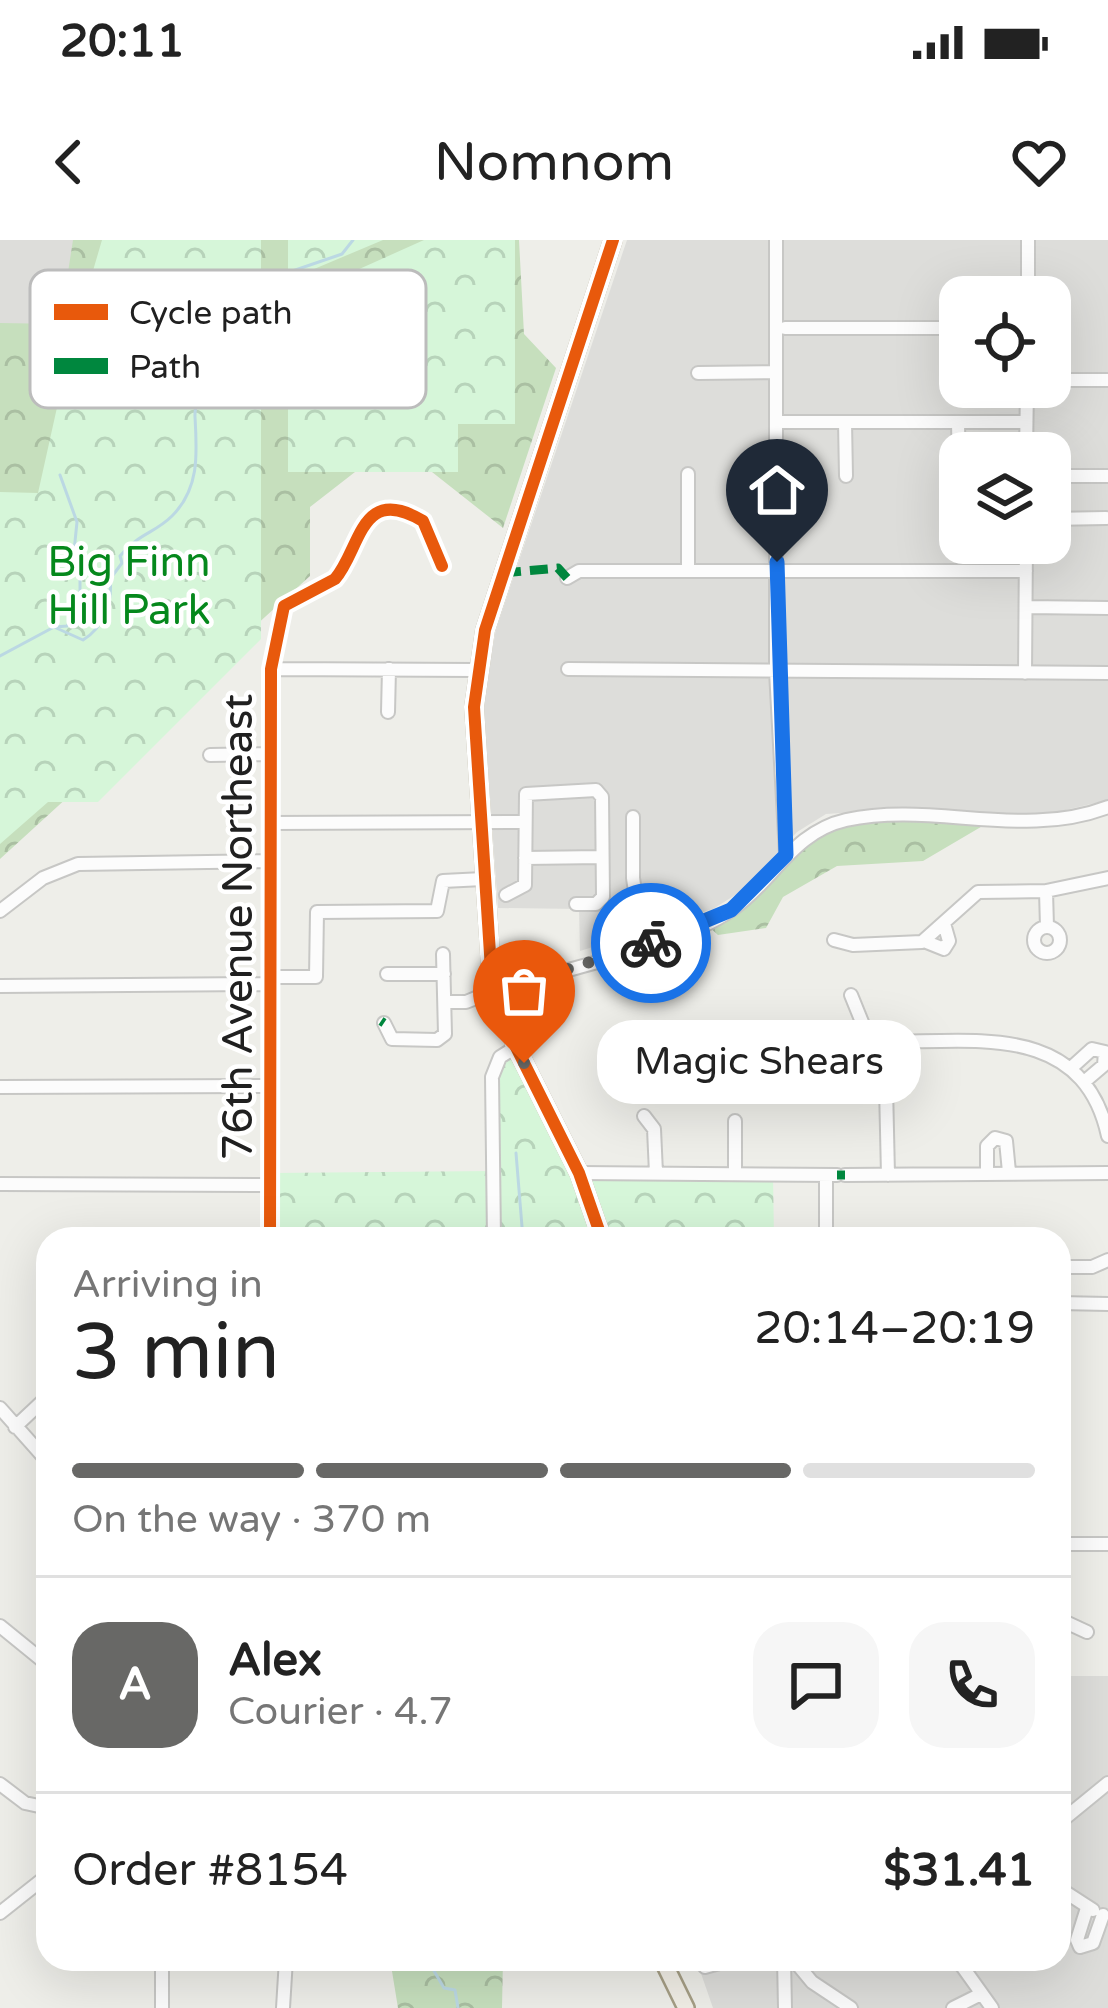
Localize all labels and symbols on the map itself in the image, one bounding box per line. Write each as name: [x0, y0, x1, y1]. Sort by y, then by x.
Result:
legend: [30, 270, 426, 408]
text: Cycle path: [129, 294, 293, 333]
text: Path: [129, 348, 201, 387]
pin: [726, 439, 828, 562]
park label: Big Finn Hill Park: [47, 537, 211, 636]
street label: 76th Avenue Northeast: [213, 694, 264, 1160]
courier: [591, 883, 711, 1003]
pin: [473, 940, 575, 1063]
callout: Magic Shears: [596, 1021, 920, 1105]

